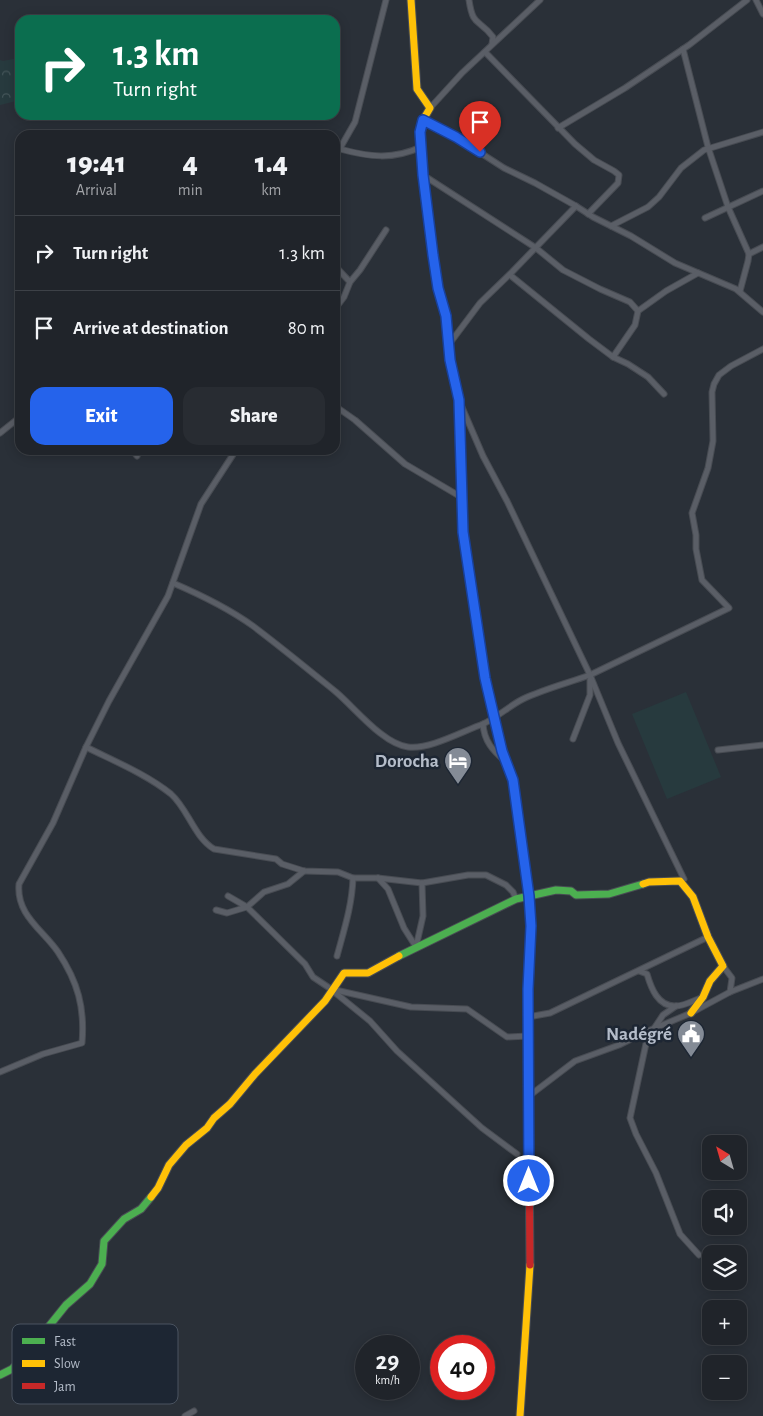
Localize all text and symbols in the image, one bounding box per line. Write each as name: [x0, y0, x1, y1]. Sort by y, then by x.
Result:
icon: right: [30, 35, 95, 100]
text: 1.3 km: [113, 37, 200, 72]
text: Turn right: [113, 78, 197, 100]
pin: [459, 101, 501, 152]
icon: arrive: [466, 108, 494, 136]
text: 19:41: [67, 148, 126, 178]
text: 4: [183, 148, 198, 178]
text: 1.4: [255, 148, 288, 178]
text: Arrival: [76, 182, 117, 198]
text: min: [178, 182, 203, 198]
text: km: [261, 182, 281, 198]
icon: right: [30, 239, 58, 267]
text: Turn right: [73, 244, 148, 263]
text: 1.3 km: [279, 244, 325, 263]
icon: arrive: [30, 314, 58, 342]
text: Arrive at destination: [73, 319, 229, 338]
text: 80 m: [288, 319, 325, 338]
button: Exit: [30, 387, 173, 445]
button: Share: [183, 387, 325, 445]
hotel icon: Dorocha: [443, 746, 473, 785]
place label: Dorocha: [375, 752, 439, 771]
public building icon: Nadégré: [676, 1019, 706, 1058]
place label: Nadégré: [606, 1025, 672, 1044]
north arrow: [702, 1135, 748, 1180]
map controls: [702, 1135, 747, 1400]
position arrow: [502, 1154, 554, 1206]
button: sound: [702, 1190, 747, 1235]
button: layers: [702, 1245, 747, 1290]
button: +: [702, 1300, 747, 1345]
legend: [12, 1324, 178, 1404]
text: Fast: [54, 1335, 76, 1349]
speed limit sign: 40: [430, 1335, 495, 1400]
text: 29: [376, 1349, 399, 1374]
button: −: [702, 1355, 747, 1400]
text: Slow: [54, 1357, 81, 1371]
text: km/h: [375, 1374, 400, 1386]
text: Jam: [54, 1380, 76, 1394]

